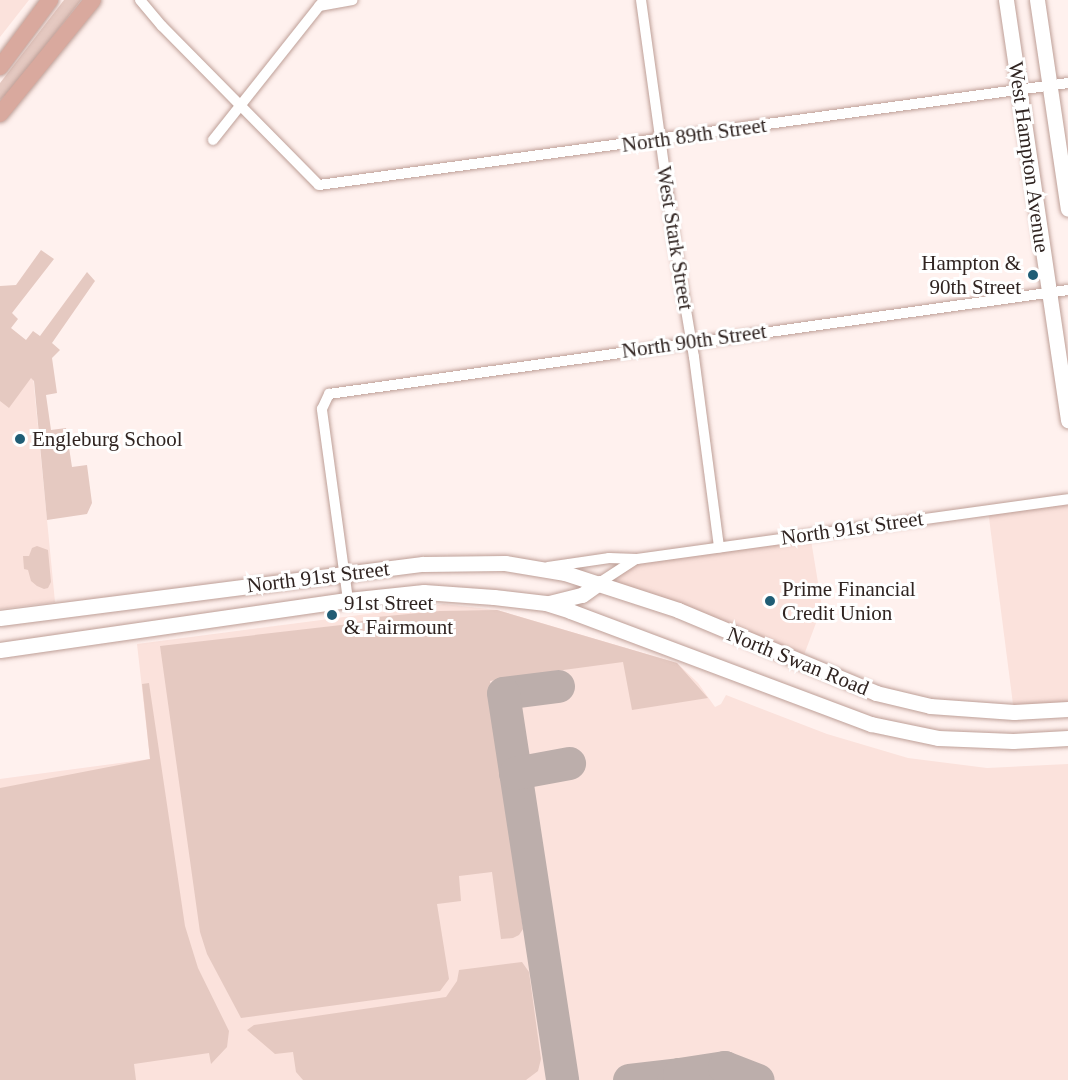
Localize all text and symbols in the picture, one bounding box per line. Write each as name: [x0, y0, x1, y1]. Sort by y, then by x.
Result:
street label: West Hampton Avenue: [1003, 59, 1055, 255]
street label: North 89th Street: [620, 112, 768, 158]
street label: West Stark Street: [651, 164, 699, 312]
place label: Hampton & 90th Street: [921, 250, 1021, 300]
marker: Hampton & 90th Street: [1026, 268, 1040, 282]
street label: North 90th Street: [620, 318, 768, 364]
place label: Engleburg School: [32, 426, 183, 452]
marker: Engleburg School: [13, 432, 27, 446]
street label: North 91st Street: [779, 506, 925, 550]
street label: North 91st Street: [245, 556, 391, 598]
place label: Prime Financial Credit Union: [782, 576, 916, 626]
place label: 91st Street & Fairmount: [344, 590, 453, 640]
marker: Prime Financial Credit Union: [763, 594, 777, 608]
marker: 91st Street & Fairmount: [325, 608, 339, 622]
street label: North Swan Road: [724, 621, 872, 701]

